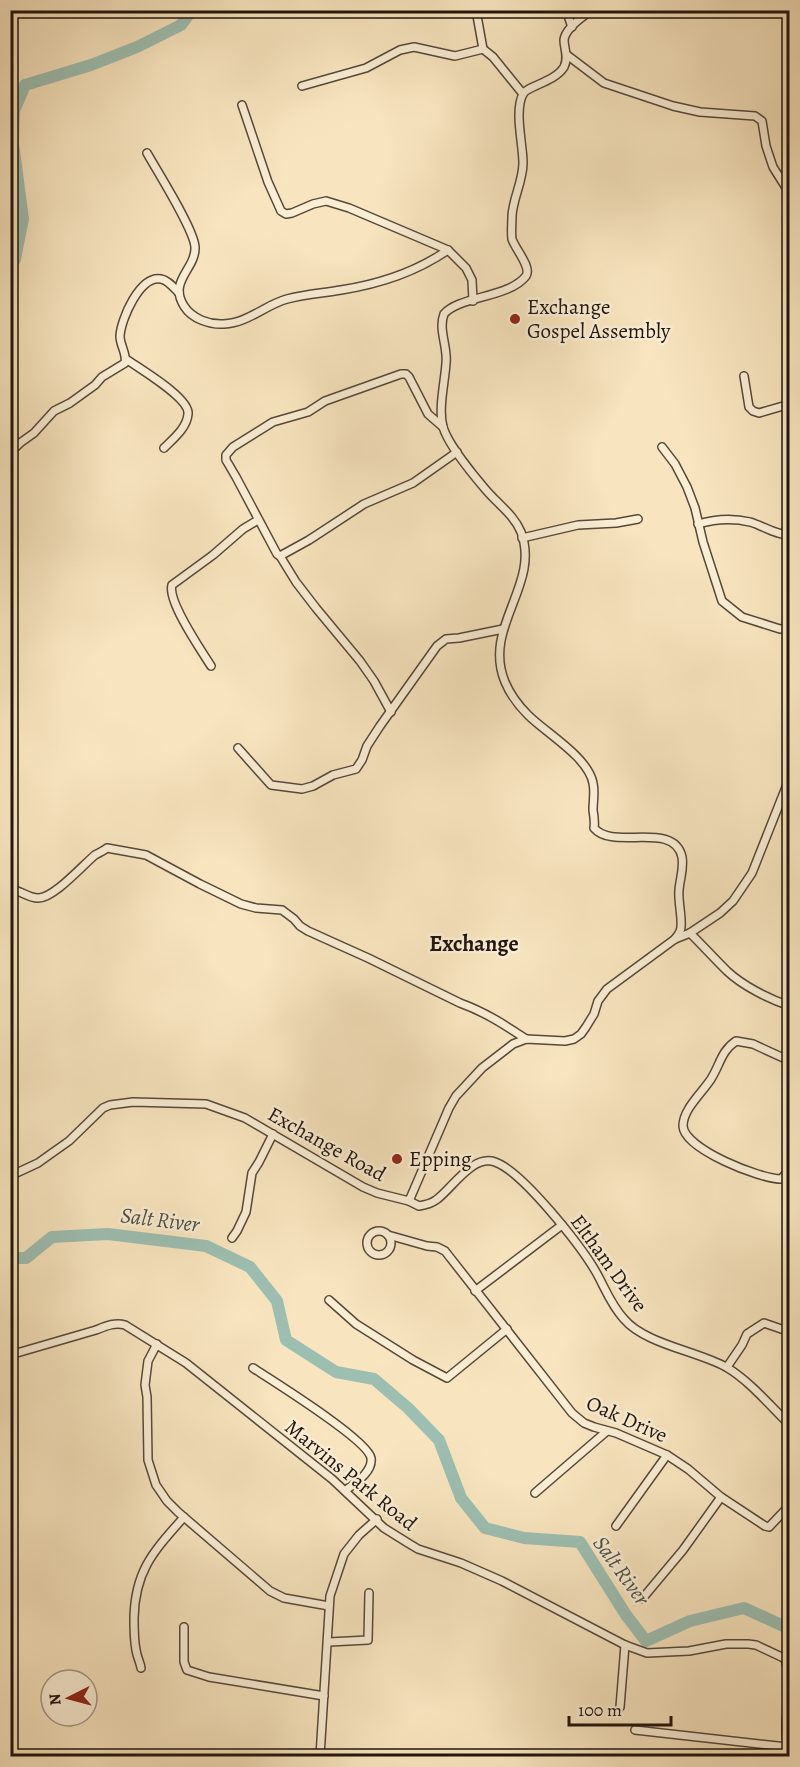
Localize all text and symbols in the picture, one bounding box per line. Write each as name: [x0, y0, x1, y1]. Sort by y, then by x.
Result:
place label: Exchange Gospel Assembly: [527, 293, 671, 345]
marker: Exchange Gospel Assembly: [508, 312, 522, 326]
district label: Exchange: [429, 929, 519, 959]
street label: Exchange Road: [263, 1100, 392, 1188]
place label: Epping: [409, 1145, 472, 1173]
marker: Epping: [390, 1152, 404, 1166]
water label: Salt River: [119, 1200, 202, 1240]
street label: Eltham Drive: [564, 1209, 654, 1317]
street label: Oak Drive: [582, 1389, 672, 1449]
street label: Marvins Park Road: [279, 1413, 423, 1537]
water label: Salt River: [586, 1530, 657, 1613]
north arrow: [39, 1668, 99, 1728]
scale bar: [569, 1689, 671, 1727]
text: N: [43, 1692, 67, 1706]
text: 100 m: [578, 1698, 622, 1722]

